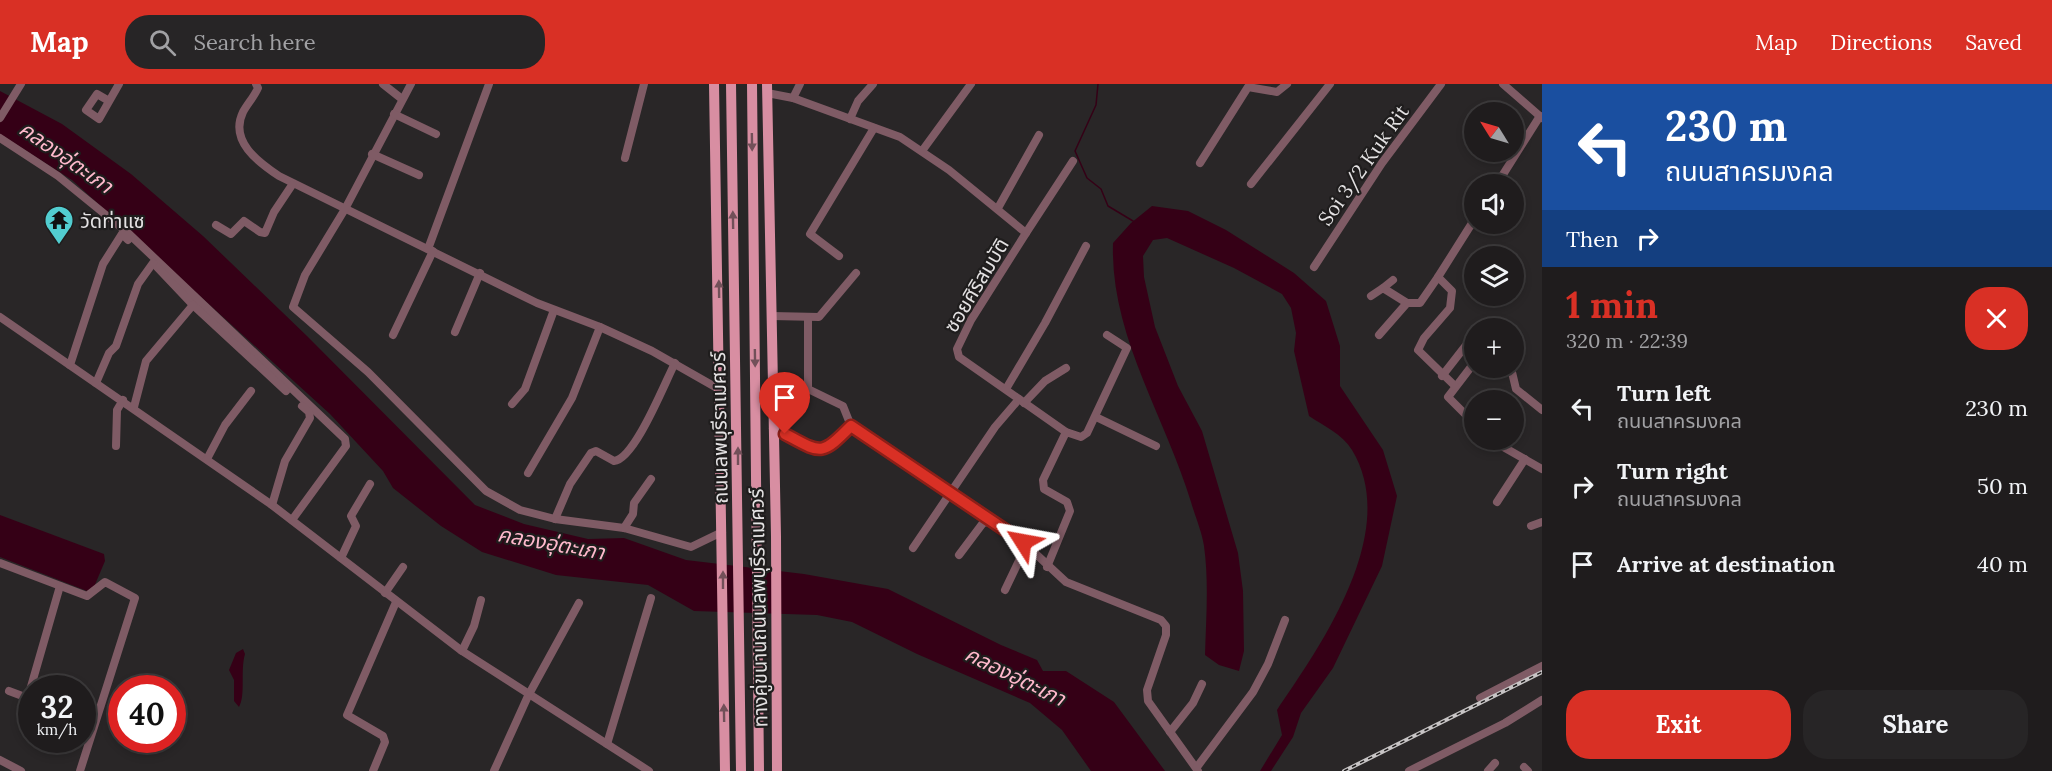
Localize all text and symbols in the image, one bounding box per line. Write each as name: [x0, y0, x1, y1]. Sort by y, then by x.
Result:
search box: [125, 15, 545, 69]
text: Map: [30, 24, 89, 60]
icon: search: [146, 26, 179, 59]
text: Search here: [194, 28, 316, 56]
text: Map: [1755, 29, 1798, 56]
text: Directions: [1831, 29, 1932, 56]
text: Saved: [1965, 29, 2022, 56]
text: 230 m: [1665, 99, 1787, 153]
street label: Soi 3/2 Kuk Rit: [1312, 100, 1415, 231]
north arrow: [1464, 102, 1524, 162]
map controls: [1464, 102, 1524, 450]
icon: left: [1566, 108, 1644, 186]
water label: คลองอุ่ตะเภา: [14, 115, 119, 200]
one-way arrow: [748, 133, 757, 152]
text: ถนนสาครมงคล: [1665, 154, 1834, 188]
button: sound: [1464, 174, 1524, 234]
temple icon: วัดท่าแซ: [43, 204, 75, 246]
place label: วัดท่าแซ: [80, 208, 145, 233]
one-way arrow: [728, 210, 738, 229]
icon: right: [1631, 222, 1664, 255]
text: Then: [1566, 225, 1619, 253]
street label: ซอยศิริสมบัติ: [938, 233, 1014, 337]
button: layers: [1464, 246, 1524, 306]
one-way arrow: [714, 279, 724, 298]
text: 1 min: [1566, 282, 1658, 328]
button: close: [1965, 287, 2028, 350]
button: +: [1464, 318, 1524, 378]
text: 320 m · 22:39: [1566, 328, 1688, 353]
one-way arrow: [750, 349, 760, 368]
street label: ถนนลพบุรีราเมศวร์: [705, 351, 733, 504]
pin: [759, 372, 810, 434]
text: Turn left: [1617, 379, 1711, 407]
icon: arrive: [768, 381, 801, 414]
button: −: [1464, 390, 1524, 450]
icon: left: [1566, 392, 1599, 425]
text: 230 m: [1965, 394, 2028, 422]
text: ถนนสาครมงคล: [1617, 408, 1742, 433]
one-way arrow: [733, 447, 743, 466]
text: Turn right: [1617, 457, 1728, 485]
icon: right: [1566, 470, 1599, 503]
text: 50 m: [1977, 472, 2028, 500]
text: ถนนสาครมงคล: [1617, 486, 1742, 511]
street label: ทางคู่ขนานถนนลพบุรีราเมศวร์: [743, 487, 774, 728]
position arrow: [991, 510, 1055, 574]
water label: คลองอุ่ตะเภา: [495, 520, 608, 566]
icon: arrive: [1566, 548, 1599, 581]
text: Arrive at destination: [1617, 550, 1835, 578]
text: 40 m: [1977, 550, 2028, 578]
one-way arrow: [718, 571, 728, 590]
water label: คลองอุ่ตะเภา: [960, 640, 1071, 712]
speed limit sign: 40: [108, 675, 186, 753]
text: 32: [41, 688, 73, 726]
button: Exit: [1566, 690, 1791, 759]
button: Share: [1803, 690, 2028, 759]
one-way arrow: [719, 703, 729, 722]
text: km/h: [37, 720, 77, 739]

